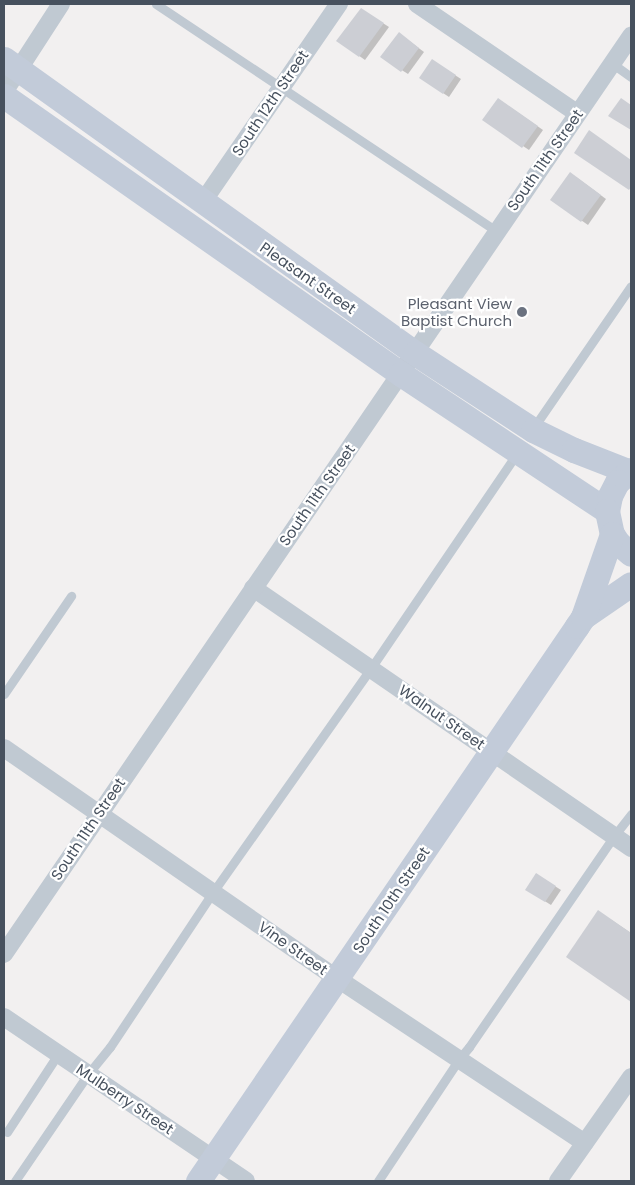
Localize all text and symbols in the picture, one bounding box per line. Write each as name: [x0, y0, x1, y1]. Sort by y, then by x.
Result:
street label: South 12th Street: [228, 47, 312, 159]
street label: South 11th Street: [503, 106, 587, 214]
street label: Pleasant Street: [257, 238, 359, 318]
place label: Pleasant View Baptist Church: [401, 294, 512, 329]
marker: Pleasant View Baptist Church: [516, 306, 528, 318]
street label: South 11th Street: [275, 441, 359, 549]
street label: Walnut Street: [395, 681, 489, 753]
street label: South 11th Street: [47, 774, 129, 884]
street label: South 10th Street: [349, 843, 433, 957]
street label: Vine Street: [255, 917, 331, 979]
street label: Mulberry Street: [73, 1060, 177, 1138]

